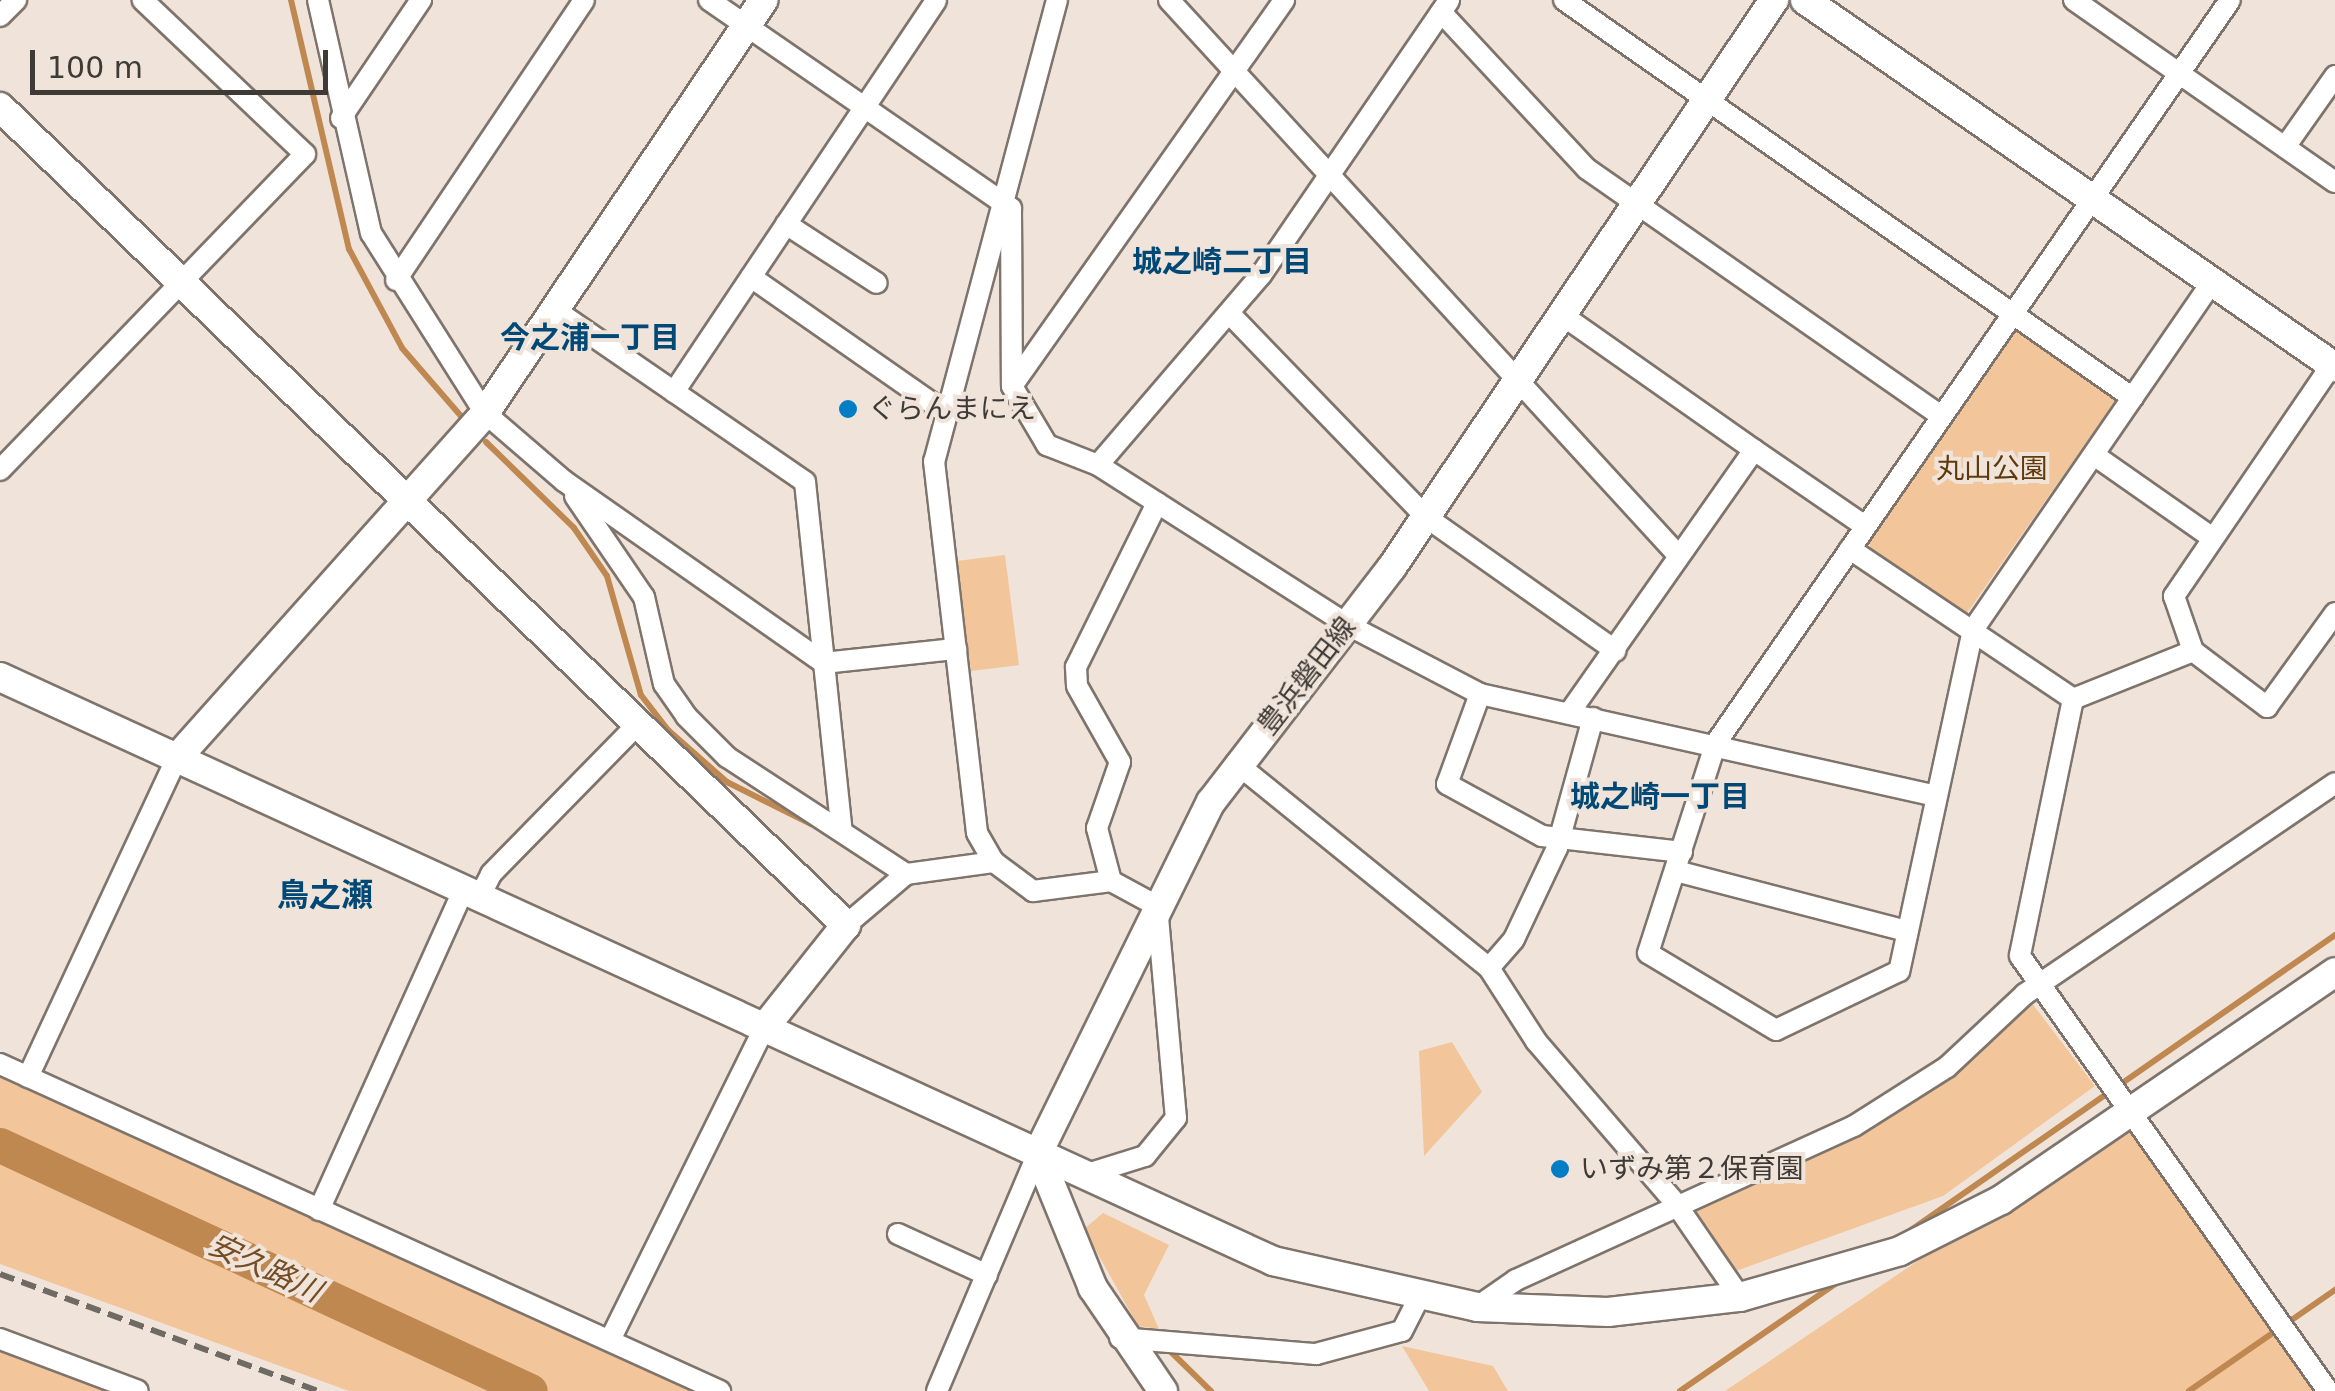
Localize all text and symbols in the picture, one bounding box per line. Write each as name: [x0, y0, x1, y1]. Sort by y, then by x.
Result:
scale bar: [35, 30, 332, 92]
text: 100 m: [47, 50, 143, 85]
district label: 城之崎二丁目: [1132, 244, 1312, 280]
district label: 今之浦一丁目: [500, 320, 680, 356]
place label: ぐらんまにえ: [868, 392, 1036, 426]
marker: ぐらんまにえ: [837, 398, 859, 420]
park label: 丸山公園: [1936, 452, 2048, 486]
street label: 豊浜磐田線: [1251, 610, 1363, 742]
district label: 城之崎一丁目: [1570, 779, 1750, 815]
district label: 鳥之瀬: [277, 876, 373, 914]
place label: いずみ第２保育園: [1580, 1152, 1804, 1186]
marker: いずみ第２保育園: [1549, 1158, 1571, 1180]
water label: 安久路川: [203, 1226, 327, 1310]

